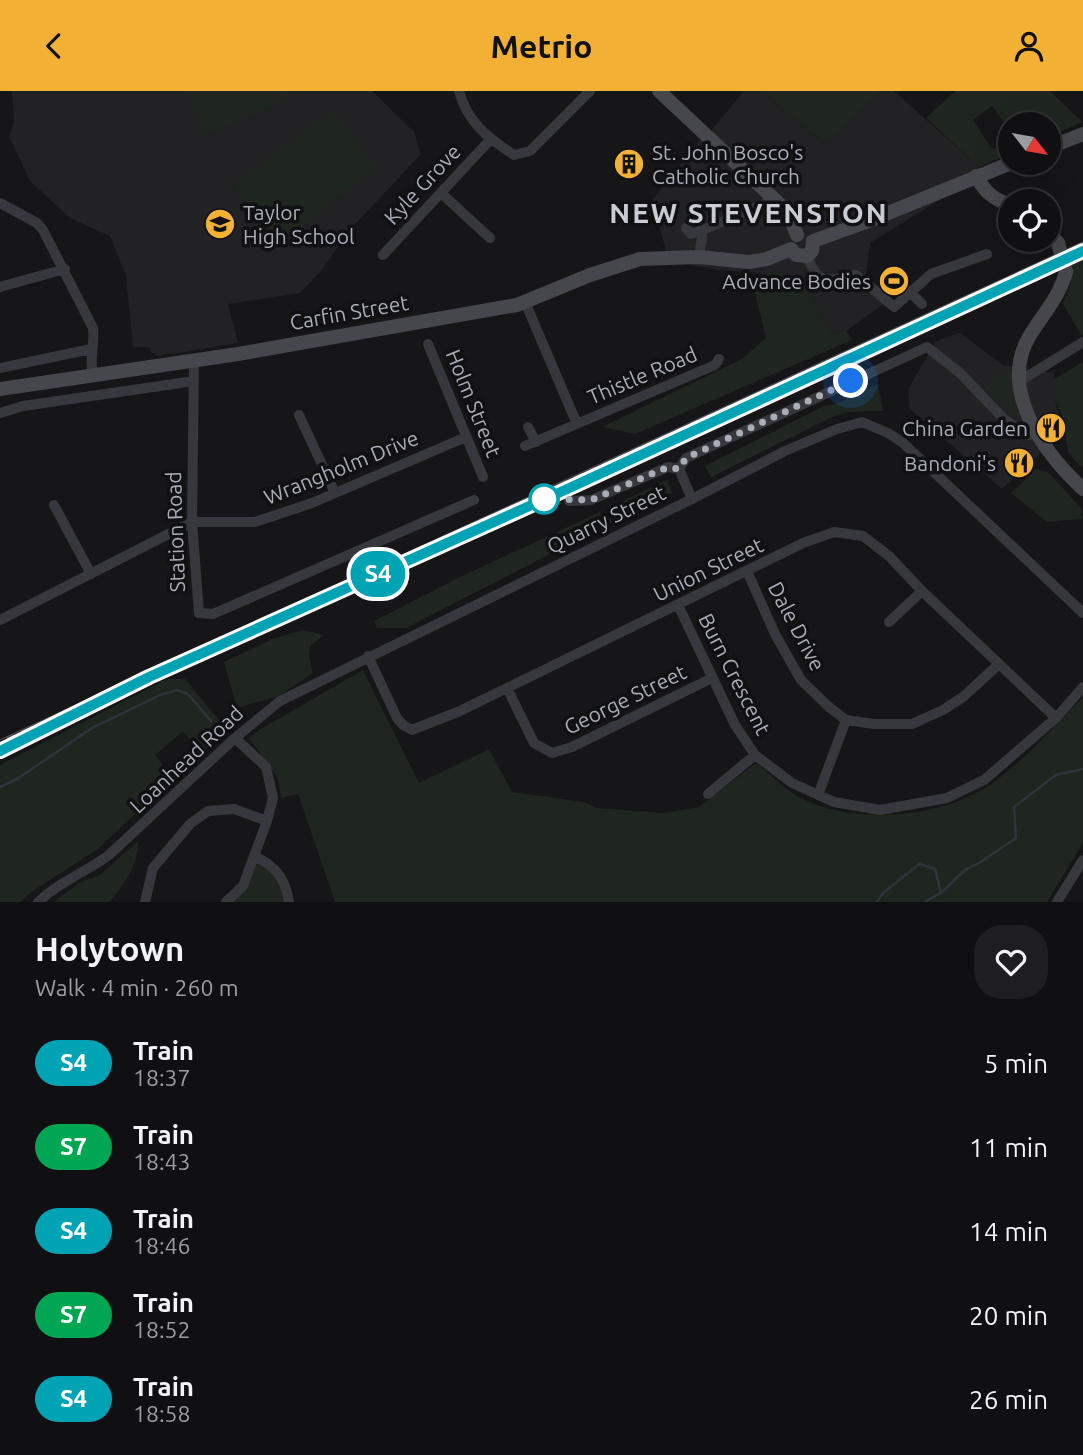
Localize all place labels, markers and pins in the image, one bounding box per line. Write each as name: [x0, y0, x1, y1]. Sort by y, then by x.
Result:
place label: St. John Bosco's Catholic Church: [652, 140, 803, 188]
building icon: St. John Bosco's Catholic Church: [612, 147, 646, 181]
place label: Taylor High School: [243, 200, 354, 248]
school or university icon: Taylor High School: [203, 207, 237, 241]
sports icon: Advance Bodies: [877, 264, 911, 298]
place label: Advance Bodies: [722, 269, 871, 293]
restaurant icon: China Garden: [1034, 411, 1068, 445]
place label: China Garden: [902, 416, 1028, 440]
restaurant icon: Bandoni's: [1002, 446, 1036, 480]
place label: Bandoni's: [904, 451, 996, 475]
unlabelled marker: [529, 484, 559, 514]

